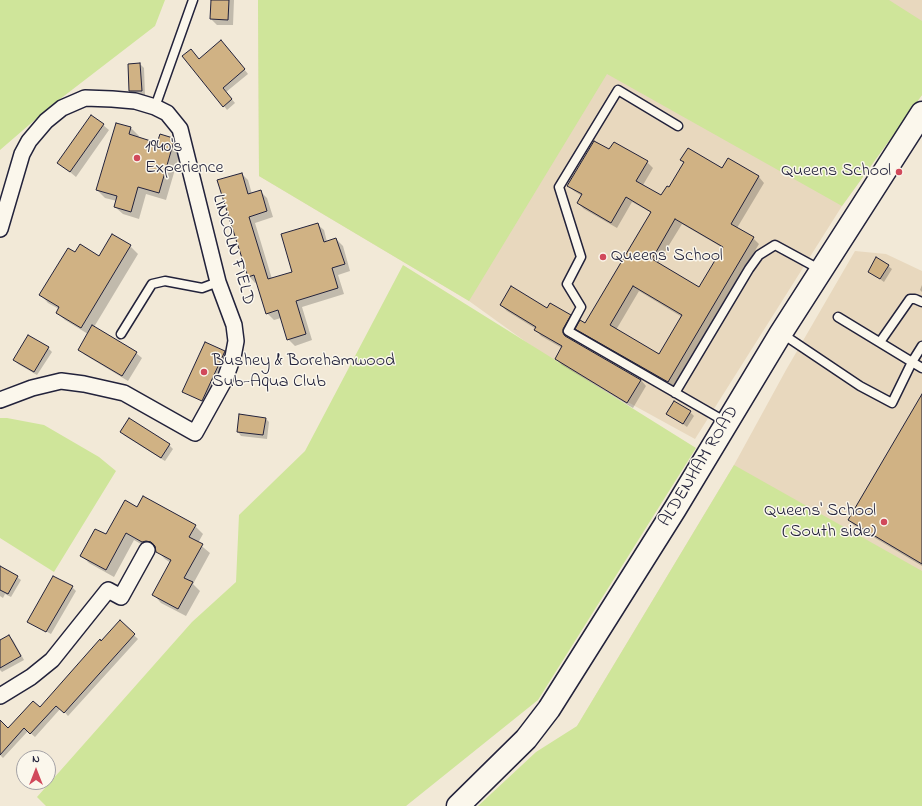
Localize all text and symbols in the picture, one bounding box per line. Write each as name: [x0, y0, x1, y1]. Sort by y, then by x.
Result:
place label: 1940's Experience: [145, 137, 224, 180]
marker: 1940's Experience: [132, 153, 142, 163]
place label: Queens School: [781, 161, 891, 183]
marker: Queens School: [894, 167, 904, 177]
street label: LINCOLN FIELD: [206, 192, 258, 308]
place label: Queens' School: [611, 246, 723, 268]
marker: Queens' School: [598, 252, 608, 262]
place label: Bushey & Borehamwood Sub-Aqua Club: [212, 351, 395, 394]
marker: Bushey & Borehamwood Sub-Aqua Club: [199, 367, 209, 377]
street label: ALDENHAM ROAD: [655, 403, 745, 531]
place label: Queens' School (South side): [764, 501, 876, 544]
marker: Queens' School (South side): [879, 517, 889, 527]
north arrow: [16, 750, 56, 790]
text: N: [32, 751, 40, 767]

